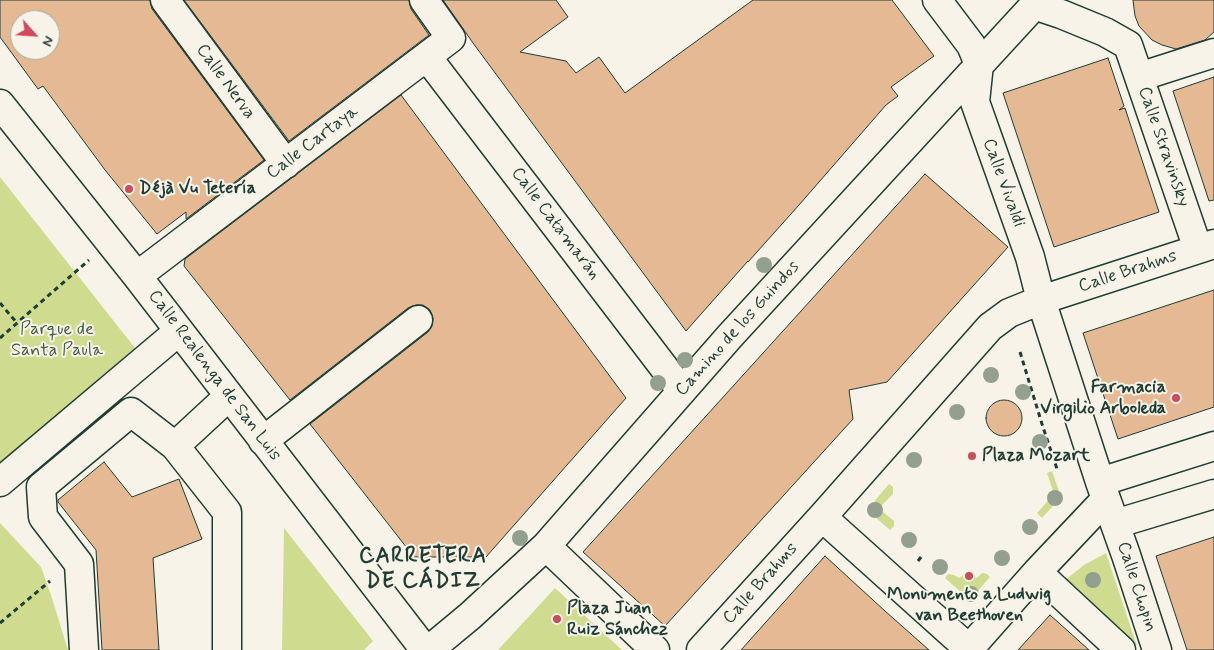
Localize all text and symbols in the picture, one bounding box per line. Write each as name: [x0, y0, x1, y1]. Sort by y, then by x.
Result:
north arrow: [10, 10, 60, 60]
text: N: [37, 33, 58, 49]
street label: Calle Nerva: [190, 40, 260, 124]
street label: Calle Stravinsky: [1132, 84, 1194, 210]
street label: Calle Cartaya: [263, 101, 363, 185]
street label: Calle Vivaldi: [977, 136, 1029, 230]
street label: Calle Catamarán: [506, 163, 604, 285]
place label: Déjà Vu Tetería: [139, 178, 256, 200]
marker: Déjà Vu Tetería: [123, 183, 135, 195]
street label: Calle Brahms: [1076, 246, 1180, 298]
street label: Camino de los Guindos: [671, 257, 805, 401]
street label: Calle Realenga de San Luis: [143, 286, 285, 466]
park label: Parque de Santa Paula: [11, 319, 103, 362]
place label: Farmacia Virgilio Arboleda: [1040, 377, 1166, 419]
marker: Farmacia Virgilio Arboleda: [1170, 392, 1182, 404]
place label: Plaza Mozart: [982, 445, 1090, 467]
marker: Plaza Mozart: [966, 450, 978, 462]
street label: Calle Brahms: [719, 539, 803, 629]
street label: Calle Chopin: [1111, 539, 1161, 635]
district label: CARRETERA DE CÁDIZ: [355, 544, 491, 596]
marker: Monumento a Ludwig van Beethoven: [963, 570, 975, 582]
place label: Monumento a Ludwig van Beethoven: [887, 584, 1051, 626]
place label: Plaza Juan Ruiz Sánchez: [567, 598, 668, 640]
marker: Plaza Juan Ruiz Sánchez: [551, 613, 563, 625]

